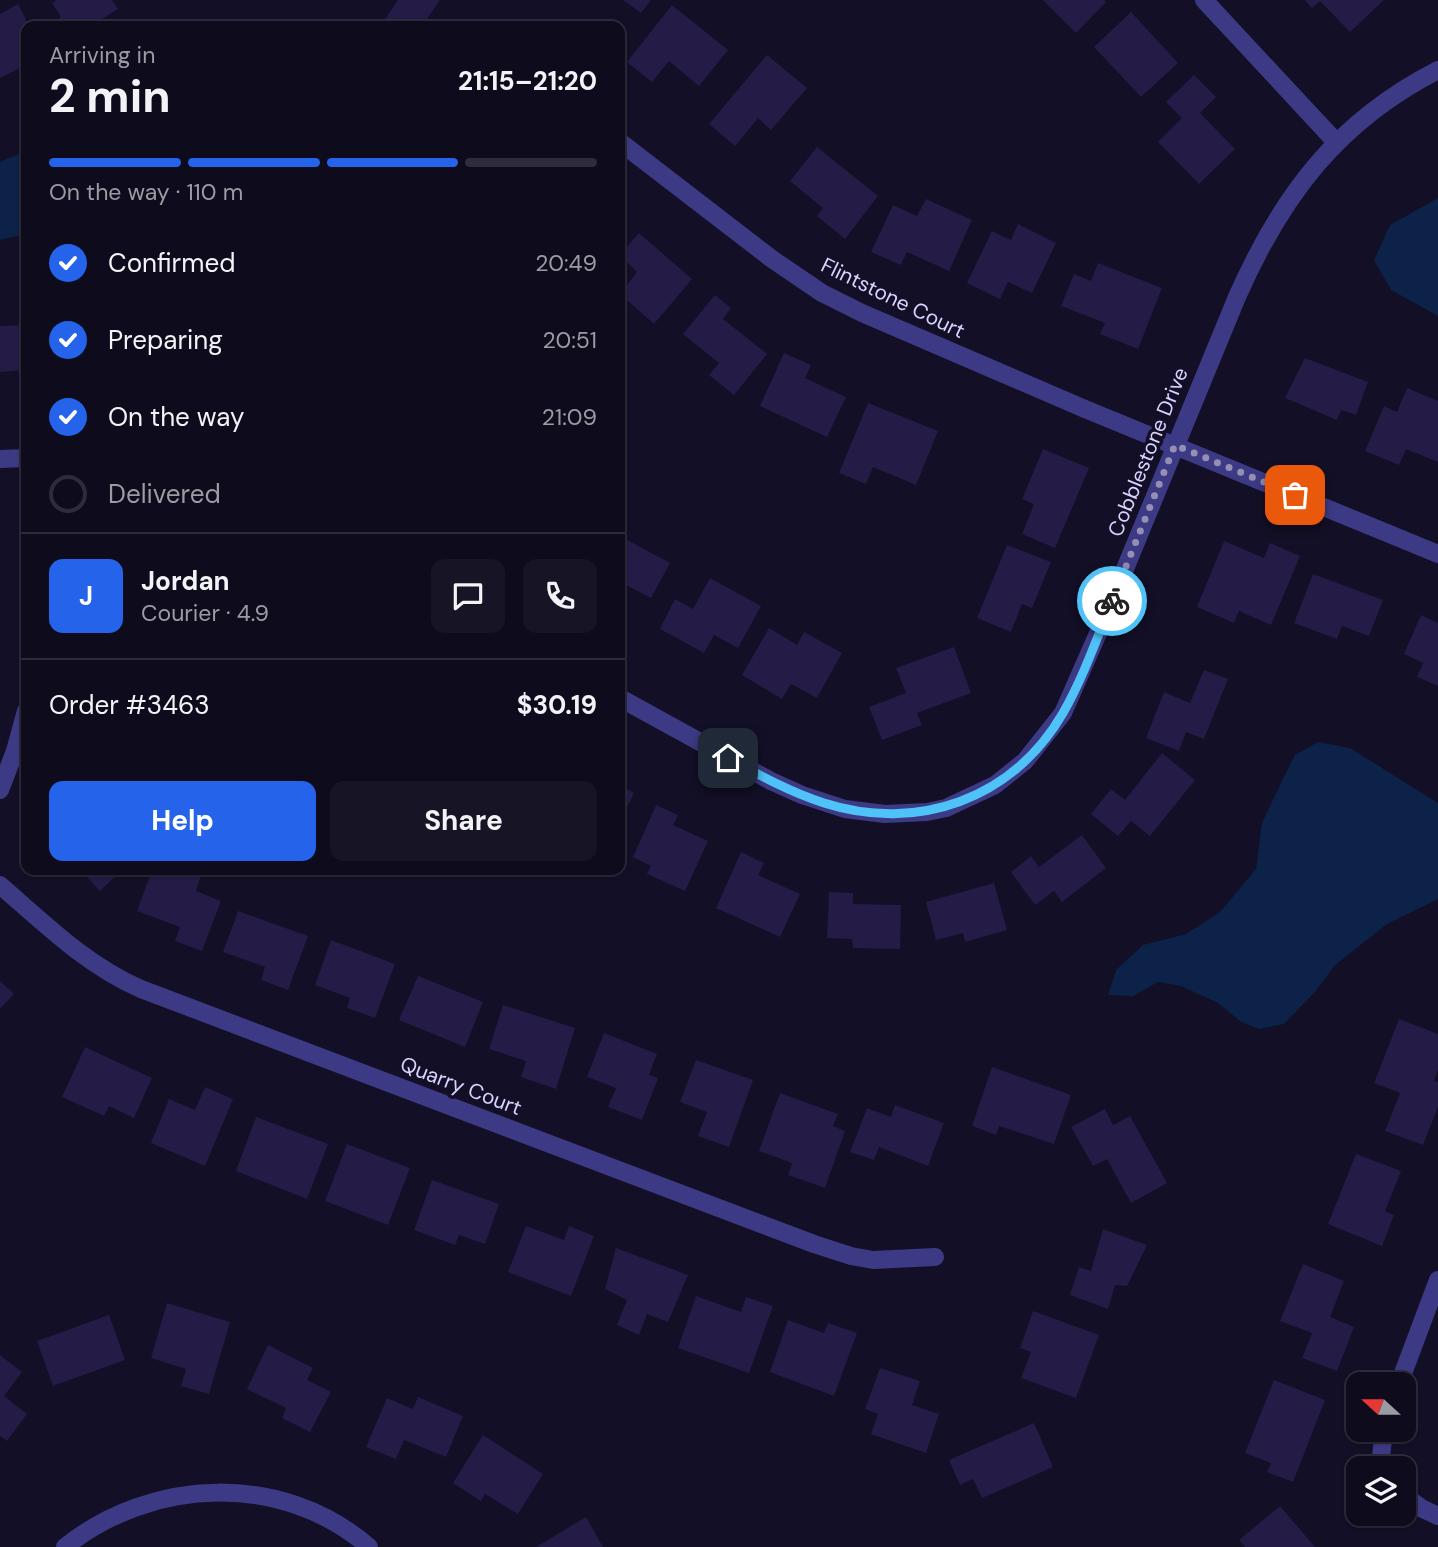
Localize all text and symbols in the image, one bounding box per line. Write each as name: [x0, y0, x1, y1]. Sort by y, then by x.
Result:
text: Arriving in: [49, 40, 155, 70]
text: 21:15–21:20: [458, 64, 597, 98]
text: 2 min: [49, 66, 171, 126]
text: On the way · 110 m: [49, 177, 243, 207]
icon: check: [49, 244, 87, 282]
text: Confirmed: [108, 246, 235, 280]
text: 20:49: [535, 248, 597, 278]
street label: Flintstone Court: [816, 251, 970, 345]
icon: check: [49, 321, 87, 359]
text: Preparing: [108, 323, 223, 357]
text: 20:51: [542, 325, 597, 355]
street label: Cobblestone Drive: [1101, 363, 1195, 541]
icon: check: [49, 398, 87, 436]
text: On the way: [108, 400, 244, 434]
text: 21:09: [542, 402, 597, 432]
pin: [1265, 465, 1325, 525]
icon: bag: [1276, 476, 1314, 514]
text: Delivered: [108, 477, 221, 511]
button: chat: [431, 559, 505, 633]
button: phone: [523, 559, 597, 633]
text: Jordan: [141, 564, 230, 598]
courier: [1077, 566, 1147, 636]
text: J: [79, 579, 93, 613]
icon: bike: [1093, 582, 1131, 620]
text: Courier · 4.9: [141, 598, 269, 628]
text: Order #3463: [49, 688, 210, 722]
text: $30.19: [517, 688, 597, 722]
pin: [698, 728, 758, 788]
icon: home: [709, 739, 747, 777]
button: Help: [49, 781, 316, 861]
button: Share: [330, 781, 597, 861]
street label: Quarry Court: [396, 1050, 526, 1122]
north arrow: [1346, 1372, 1416, 1442]
map controls: [1346, 1372, 1416, 1526]
button: layers: [1346, 1456, 1416, 1526]

